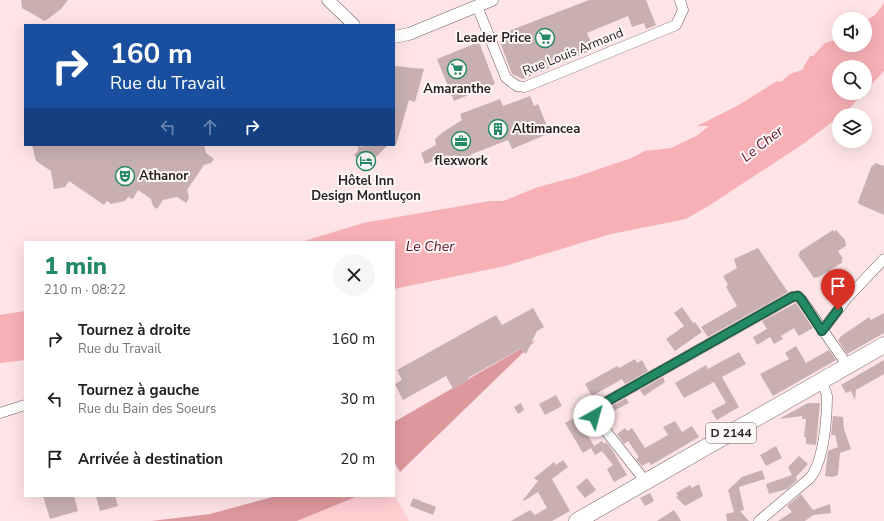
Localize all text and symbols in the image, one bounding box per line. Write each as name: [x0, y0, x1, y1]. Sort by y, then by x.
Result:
map controls: [832, 12, 872, 148]
button: sound: [832, 12, 872, 52]
street label: Rue Louis Armand: [520, 24, 626, 80]
supermarket icon: Leader Price: [534, 27, 556, 49]
place label: Leader Price: [456, 29, 531, 47]
text: 160 m: [110, 35, 193, 73]
icon: right: [44, 40, 96, 92]
supermarket icon: Amaranthe: [446, 58, 468, 80]
button: search: [832, 60, 872, 100]
text: Rue du Travail: [110, 71, 225, 95]
place label: Amaranthe: [423, 80, 491, 98]
button: layers: [832, 108, 872, 148]
icon: left: [157, 116, 179, 138]
icon: ahead: [199, 116, 221, 138]
icon: right: [241, 116, 263, 138]
building icon: Altimancea: [487, 118, 509, 140]
place label: Altimancea: [512, 120, 580, 138]
water label: Le Cher: [737, 121, 788, 166]
office icon: flexwork: [450, 130, 472, 152]
hotel icon: Hôtel Inn Design Montluçon: [355, 150, 377, 172]
place label: flexwork: [434, 152, 489, 170]
theatre icon: Athanor: [114, 165, 136, 187]
place label: Athanor: [139, 167, 189, 185]
place label: Hôtel Inn Design Montluçon: [311, 172, 421, 205]
water label: Le Cher: [406, 237, 455, 256]
text: 1 min: [44, 250, 107, 282]
button: close: [333, 254, 375, 296]
pin: [821, 269, 855, 310]
icon: arrive: [827, 275, 849, 297]
text: 210 m · 08:22: [44, 281, 126, 299]
text: Tournez à droite: [78, 320, 191, 340]
icon: right: [44, 328, 66, 350]
text: 160 m: [331, 329, 375, 349]
text: Rue du Travail: [78, 340, 161, 358]
text: Tournez à gauche: [78, 380, 200, 400]
icon: left: [44, 388, 66, 410]
text: 30 m: [340, 389, 375, 409]
position arrow: [573, 395, 615, 437]
text: Rue du Bain des Soeurs: [78, 400, 216, 418]
road number: D 2144: [706, 423, 756, 443]
icon: arrive: [44, 448, 66, 470]
text: Arrivée à destination: [78, 449, 223, 469]
text: 20 m: [340, 449, 375, 469]

